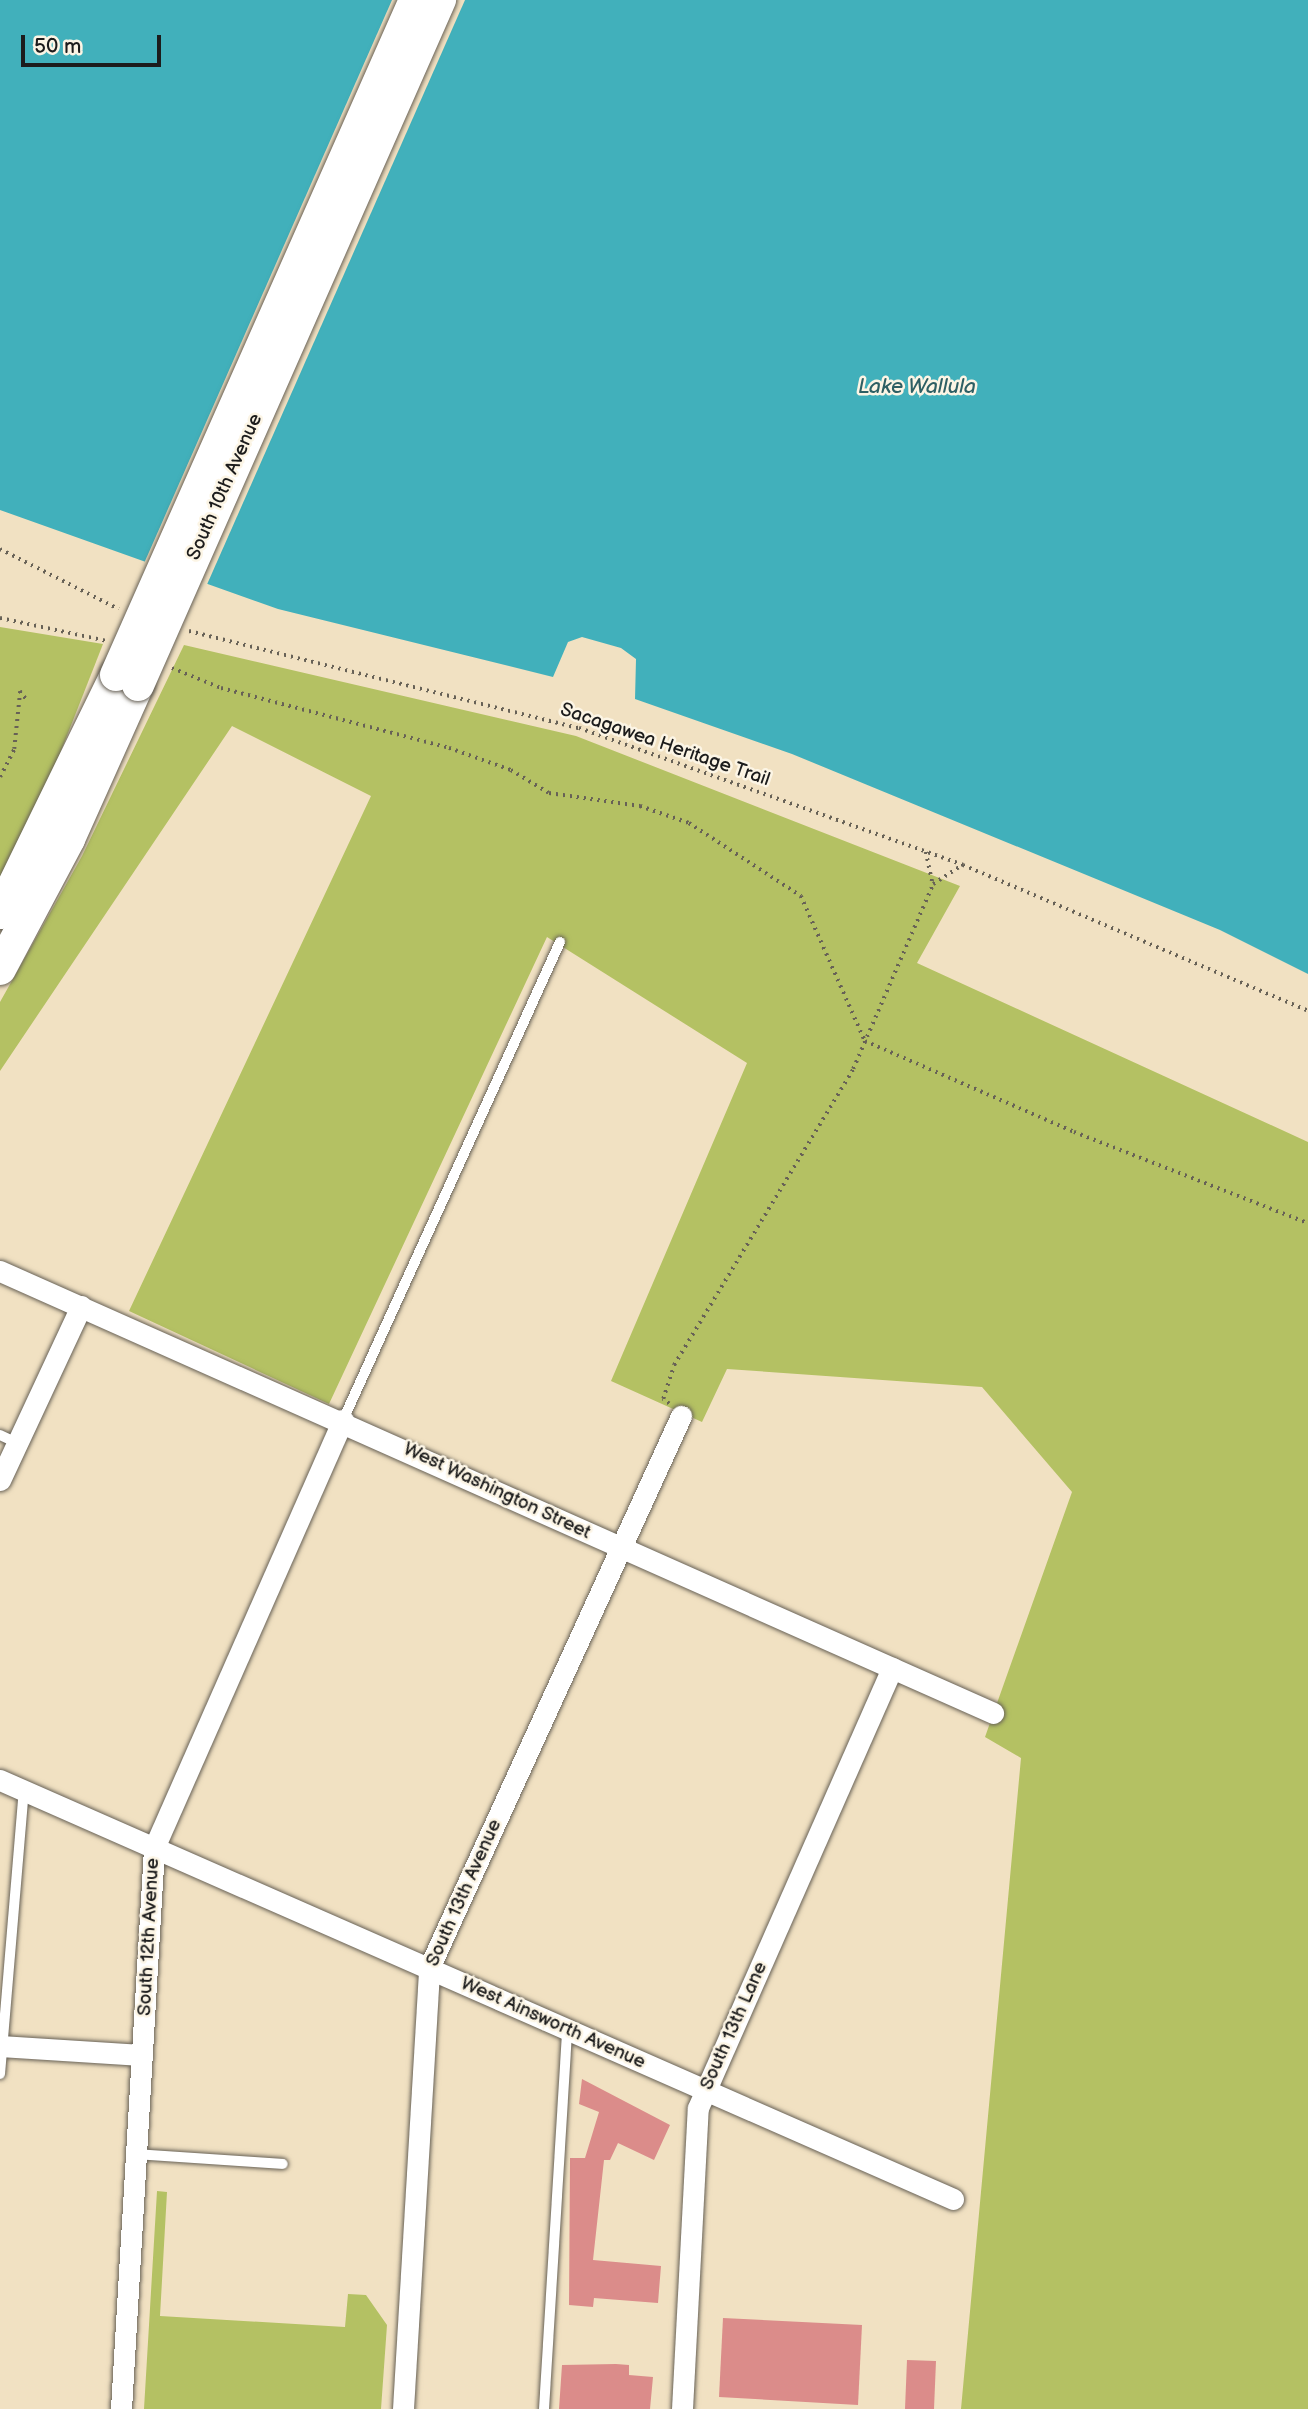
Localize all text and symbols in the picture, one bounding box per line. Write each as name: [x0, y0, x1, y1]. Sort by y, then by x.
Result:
scale bar: [24, 21, 164, 65]
text: 50 m: [34, 34, 81, 59]
water label: Lake Wallula: [858, 374, 976, 400]
street label: South 10th Avenue: [182, 410, 268, 564]
street label: Sacagawea Heritage Trail: [557, 698, 773, 792]
street label: West Washington Street: [399, 1437, 595, 1545]
street label: South 13th Avenue: [421, 1816, 507, 1970]
street label: South 12th Avenue: [133, 1858, 165, 2016]
street label: South 13th Lane: [696, 1958, 772, 2094]
street label: West Ainsworth Avenue: [457, 1972, 649, 2074]

